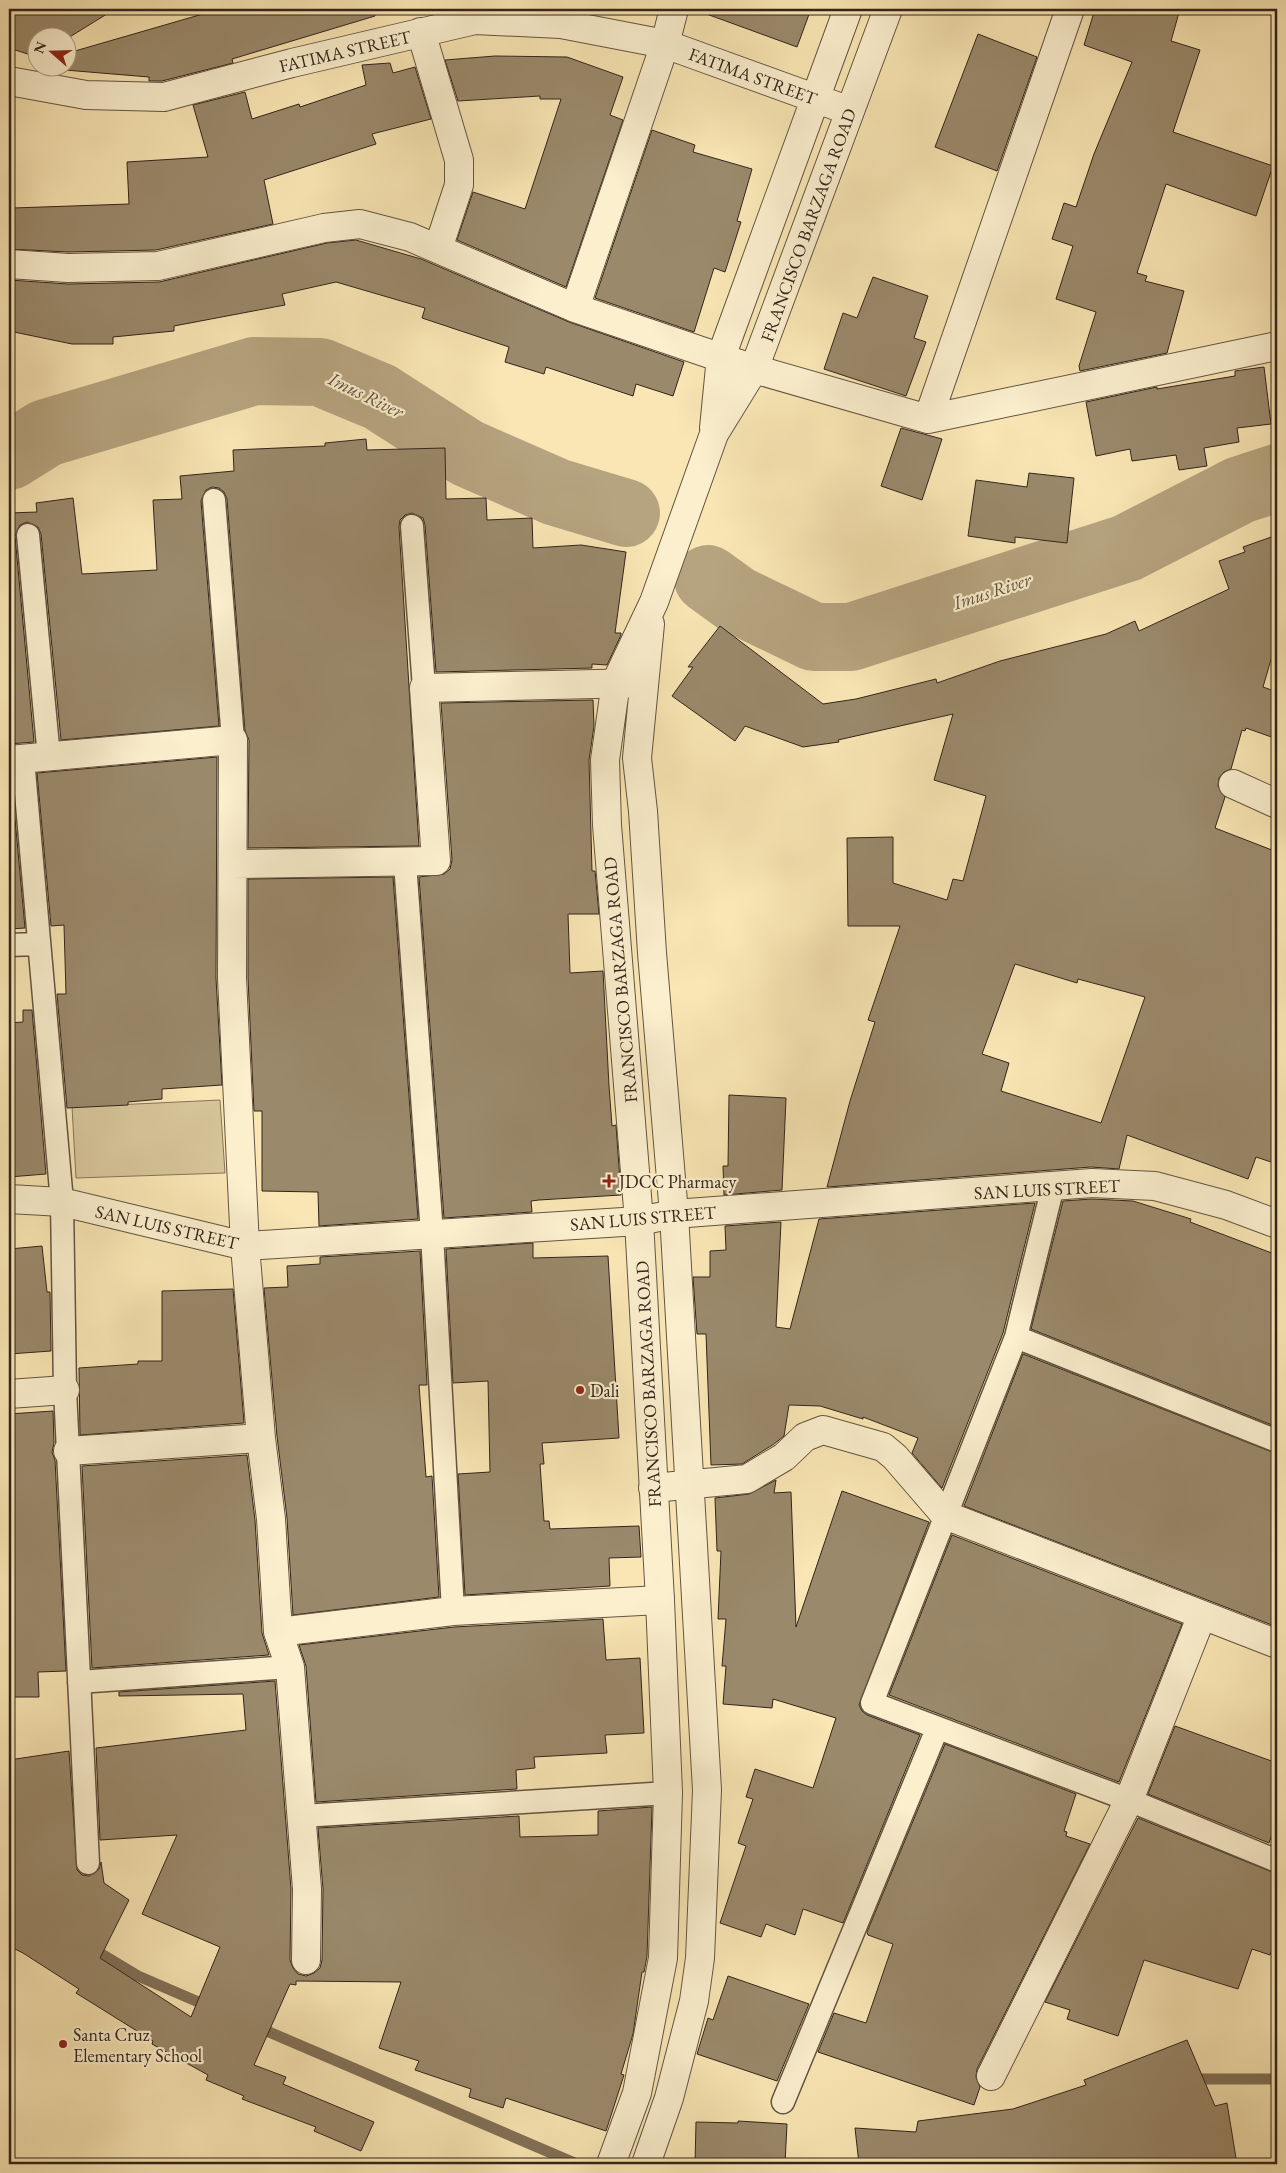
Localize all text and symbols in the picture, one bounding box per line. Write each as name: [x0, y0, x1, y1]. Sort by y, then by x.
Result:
street label: FATIMA STREET: [277, 24, 414, 77]
north arrow: [28, 28, 78, 78]
text: N: [29, 39, 50, 56]
street label: FATIMA STREET: [686, 42, 821, 110]
street label: FRANCISCO BARZAGA ROAD: [755, 105, 861, 345]
water label: Imus River: [323, 366, 408, 424]
water label: Imus River: [949, 566, 1035, 616]
street label: FRANCISCO BARZAGA ROAD: [598, 856, 642, 1104]
place label: JDCC Pharmacy: [617, 1170, 736, 1193]
street label: SAN LUIS STREET: [973, 1174, 1122, 1204]
marker: JDCC Pharmacy: [603, 1175, 615, 1187]
street label: SAN LUIS STREET: [93, 1199, 242, 1255]
street label: SAN LUIS STREET: [569, 1200, 718, 1236]
street label: FRANCISCO BARZAGA ROAD: [630, 1260, 666, 1508]
place label: Dali: [590, 1379, 620, 1402]
marker: Dali: [574, 1384, 586, 1396]
place label: Santa Cruz Elementary School: [73, 2023, 202, 2067]
marker: Santa Cruz Elementary School: [57, 2038, 69, 2050]

